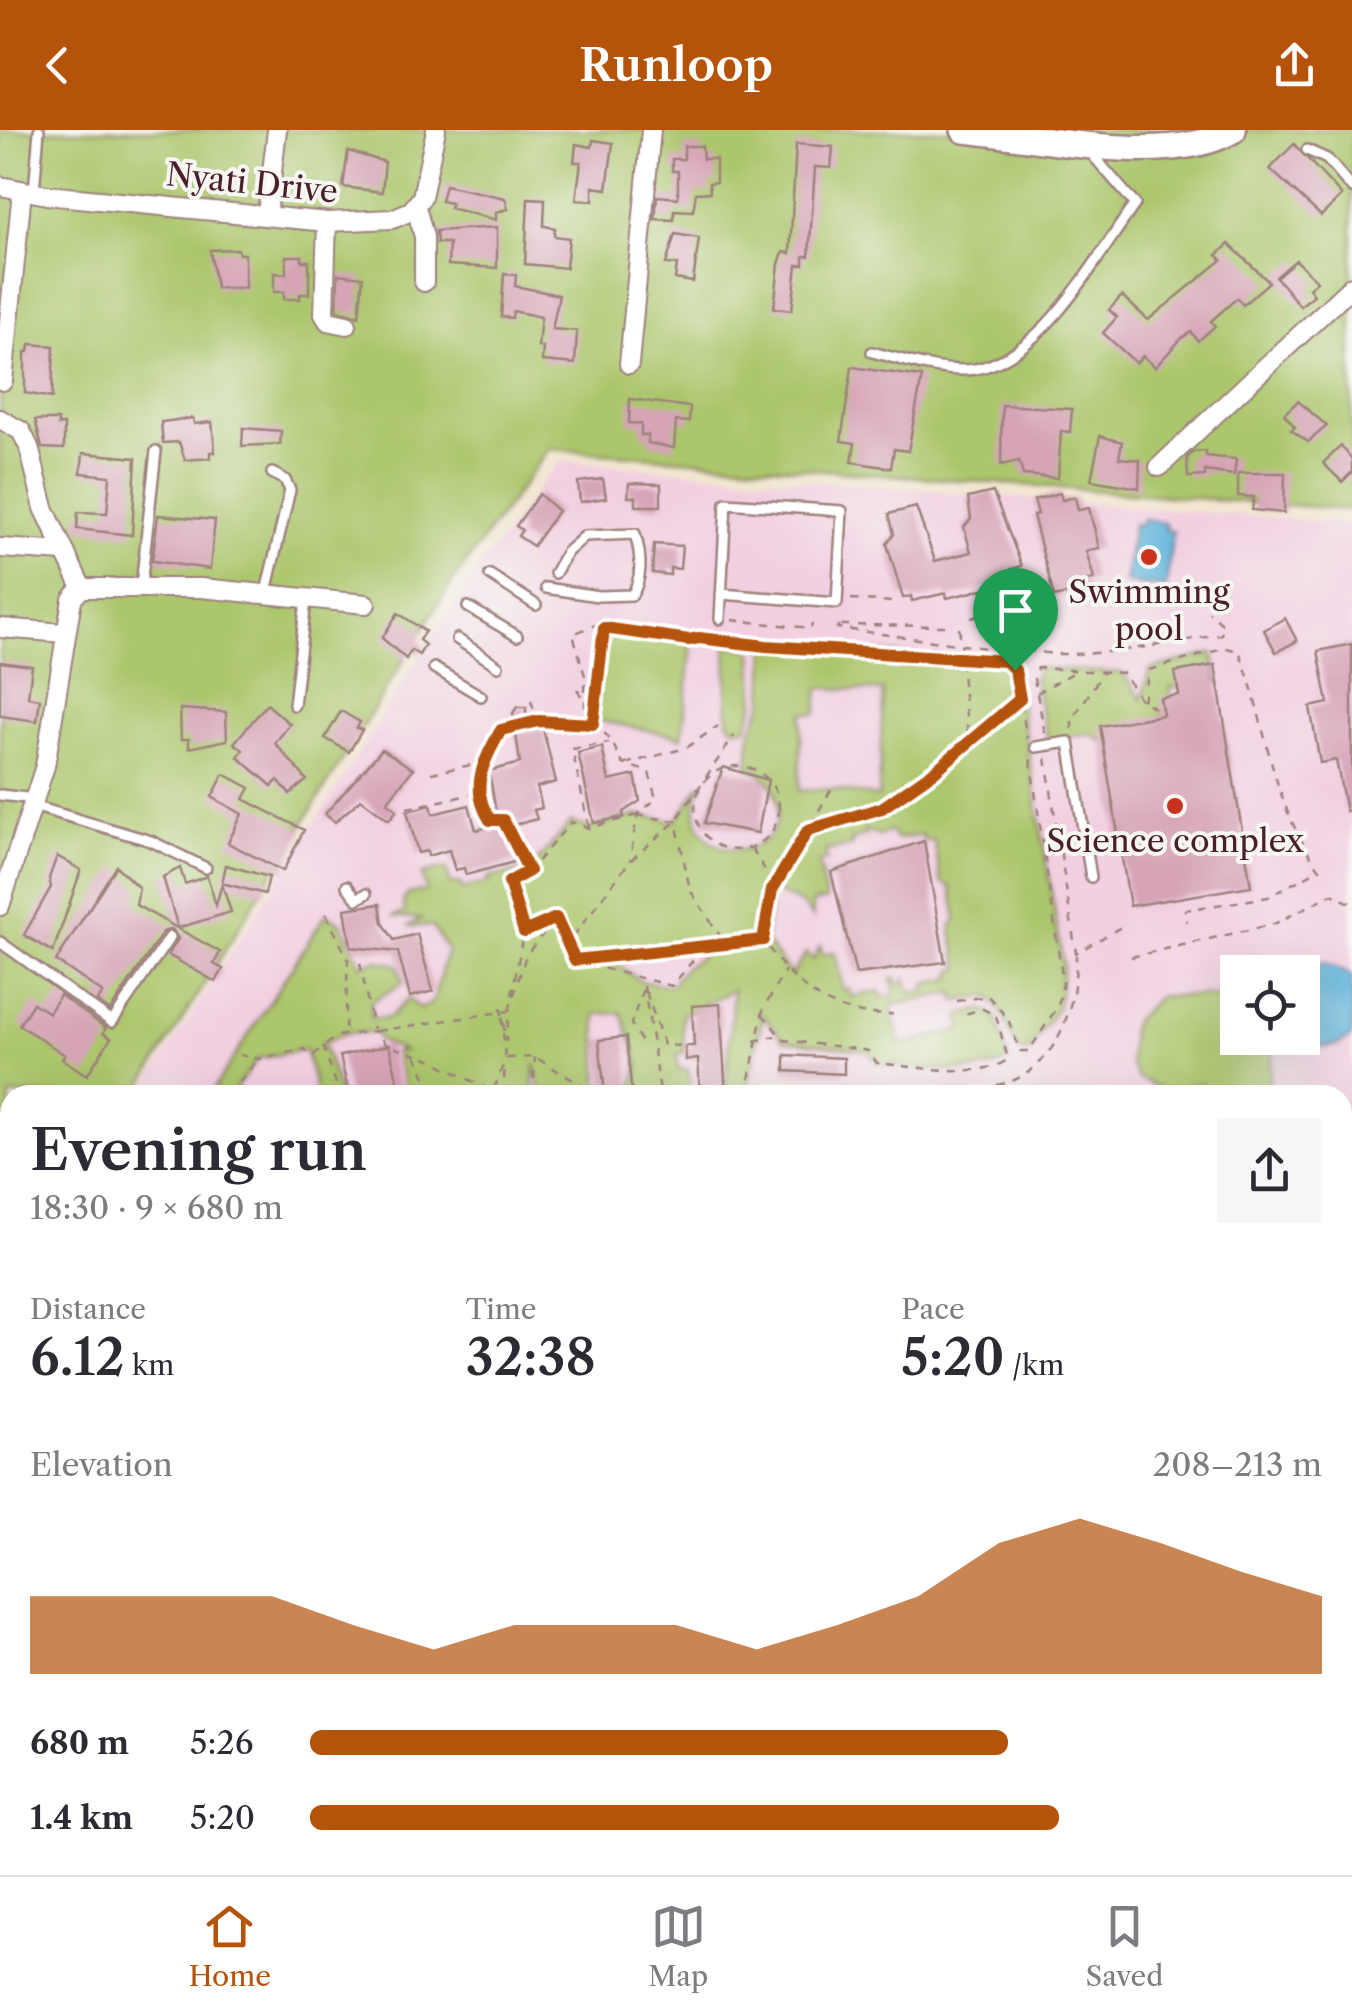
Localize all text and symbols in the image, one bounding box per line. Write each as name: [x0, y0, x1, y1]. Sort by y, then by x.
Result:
text: Runloop: [579, 37, 773, 93]
icon: back: [30, 38, 85, 93]
icon: share: [1267, 38, 1322, 93]
street label: Nyati Drive: [164, 154, 340, 211]
marker: Swimming pool: [1138, 546, 1160, 568]
pin: [973, 568, 1058, 671]
place label: Swimming pool: [1068, 572, 1231, 648]
icon: arrive: [988, 583, 1043, 638]
marker: Science complex: [1164, 795, 1186, 817]
place label: Science complex: [1046, 821, 1304, 860]
map controls: [1220, 955, 1320, 1055]
button: locate: [1220, 955, 1320, 1055]
text: Evening run: [30, 1117, 367, 1184]
button: share: [1217, 1118, 1322, 1223]
text: 18:30 · 9 × 680 m: [30, 1188, 283, 1227]
text: Distance: [30, 1292, 146, 1326]
text: Time: [466, 1292, 536, 1326]
text: Pace: [901, 1292, 965, 1326]
text: 6.12: [30, 1326, 125, 1388]
text: 32:38: [466, 1326, 596, 1388]
text: 5:20: [901, 1326, 1004, 1388]
text: km: [125, 1348, 174, 1382]
text: /km: [1004, 1348, 1064, 1382]
text: Elevation: [30, 1445, 173, 1484]
text: 208–213 m: [1153, 1445, 1322, 1484]
text: 680 m: [30, 1723, 129, 1762]
text: 5:26: [190, 1723, 254, 1762]
text: 1.4 km: [30, 1798, 133, 1837]
text: 5:20: [190, 1798, 255, 1837]
tab: Home: [189, 1899, 271, 1993]
tab: Map: [648, 1899, 708, 1993]
tab: Saved: [1086, 1899, 1163, 1993]

